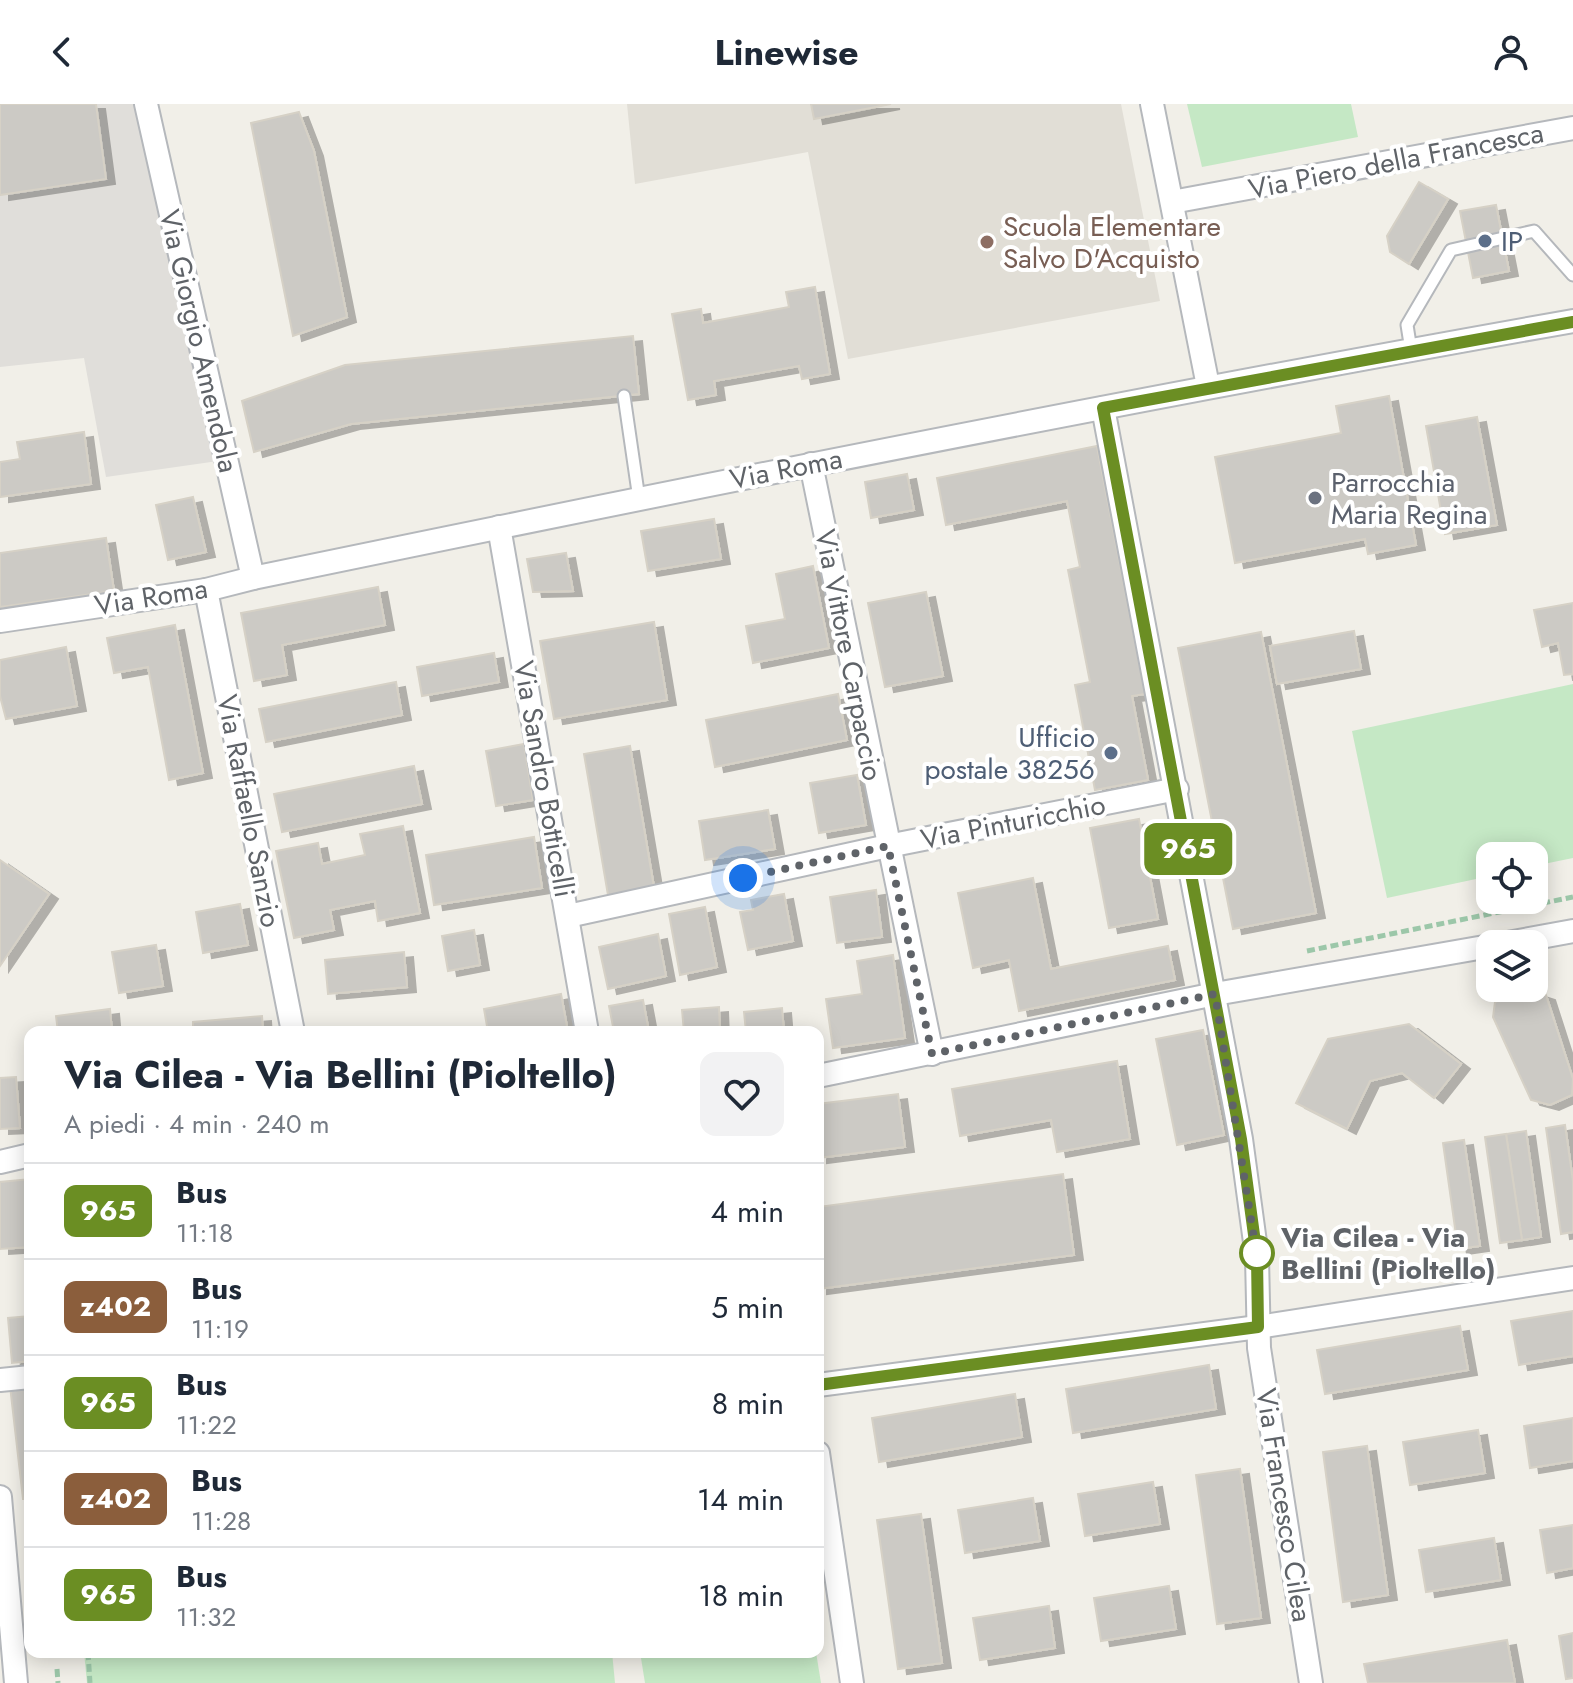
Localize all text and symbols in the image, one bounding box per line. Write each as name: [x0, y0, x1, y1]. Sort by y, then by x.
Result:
text: Linewise: [714, 26, 859, 78]
icon: back: [40, 30, 84, 74]
icon: person: [1489, 30, 1533, 74]
street label: Via Piero della Francesca: [1245, 112, 1547, 210]
street label: Via Giorgio Amendola: [149, 206, 249, 476]
place label: Scuola Elementare Salvo D'Acquisto: [1003, 206, 1221, 279]
place label: IP: [1501, 221, 1523, 262]
marker: IP: [1476, 232, 1494, 250]
marker: Scuola Elementare Salvo D'Acquisto: [978, 233, 996, 251]
street label: Via Roma: [726, 438, 846, 500]
place label: Parrocchia Maria Regina: [1331, 462, 1487, 535]
marker: Parrocchia Maria Regina: [1306, 489, 1324, 507]
street label: Via Vittore Carpaccio: [805, 526, 893, 784]
street label: Via Roma: [92, 568, 210, 626]
street label: Via Sandro Botticelli: [503, 657, 585, 901]
street label: Via Raffaello Sanzio: [206, 691, 292, 931]
place label: Ufficio postale 38256: [925, 717, 1095, 790]
marker: Ufficio postale 38256: [1102, 744, 1120, 762]
street label: Via Pinturicchio: [917, 784, 1109, 860]
line badge: 965: [1142, 823, 1234, 875]
text: 965: [1160, 828, 1216, 869]
map controls: [1476, 842, 1548, 1002]
button: locate: [1476, 842, 1548, 914]
your location: [723, 858, 763, 898]
button: layers: [1476, 930, 1548, 1002]
text: Via Cilea - Via Bellini (Pioltello): [64, 1047, 617, 1102]
button: heart: [700, 1052, 784, 1136]
text: A piedi · 4 min · 240 m: [64, 1105, 330, 1143]
text: Bus: [176, 1171, 227, 1214]
text: 965: [80, 1190, 136, 1231]
text: 4 min: [711, 1190, 784, 1233]
text: 11:18: [176, 1214, 233, 1252]
place label: Via Cilea - Via Bellini (Pioltello): [1280, 1217, 1496, 1290]
marker: Via Cilea - Via Bellini (Pioltello): [1240, 1236, 1274, 1270]
text: Bus: [191, 1267, 242, 1310]
text: z402: [80, 1286, 151, 1327]
text: 5 min: [711, 1286, 784, 1329]
text: 11:19: [191, 1310, 249, 1348]
text: Bus: [176, 1363, 227, 1406]
text: 965: [80, 1382, 136, 1423]
text: 8 min: [712, 1382, 784, 1425]
street label: Via Francesco Cilea: [1245, 1385, 1323, 1625]
text: 11:22: [176, 1406, 237, 1444]
text: Bus: [191, 1459, 242, 1502]
text: z402: [80, 1478, 151, 1519]
text: 14 min: [697, 1478, 784, 1521]
text: 11:28: [191, 1502, 251, 1540]
text: Bus: [176, 1555, 227, 1598]
text: 965: [80, 1574, 136, 1615]
text: 18 min: [698, 1574, 784, 1617]
text: 11:32: [176, 1598, 236, 1636]

